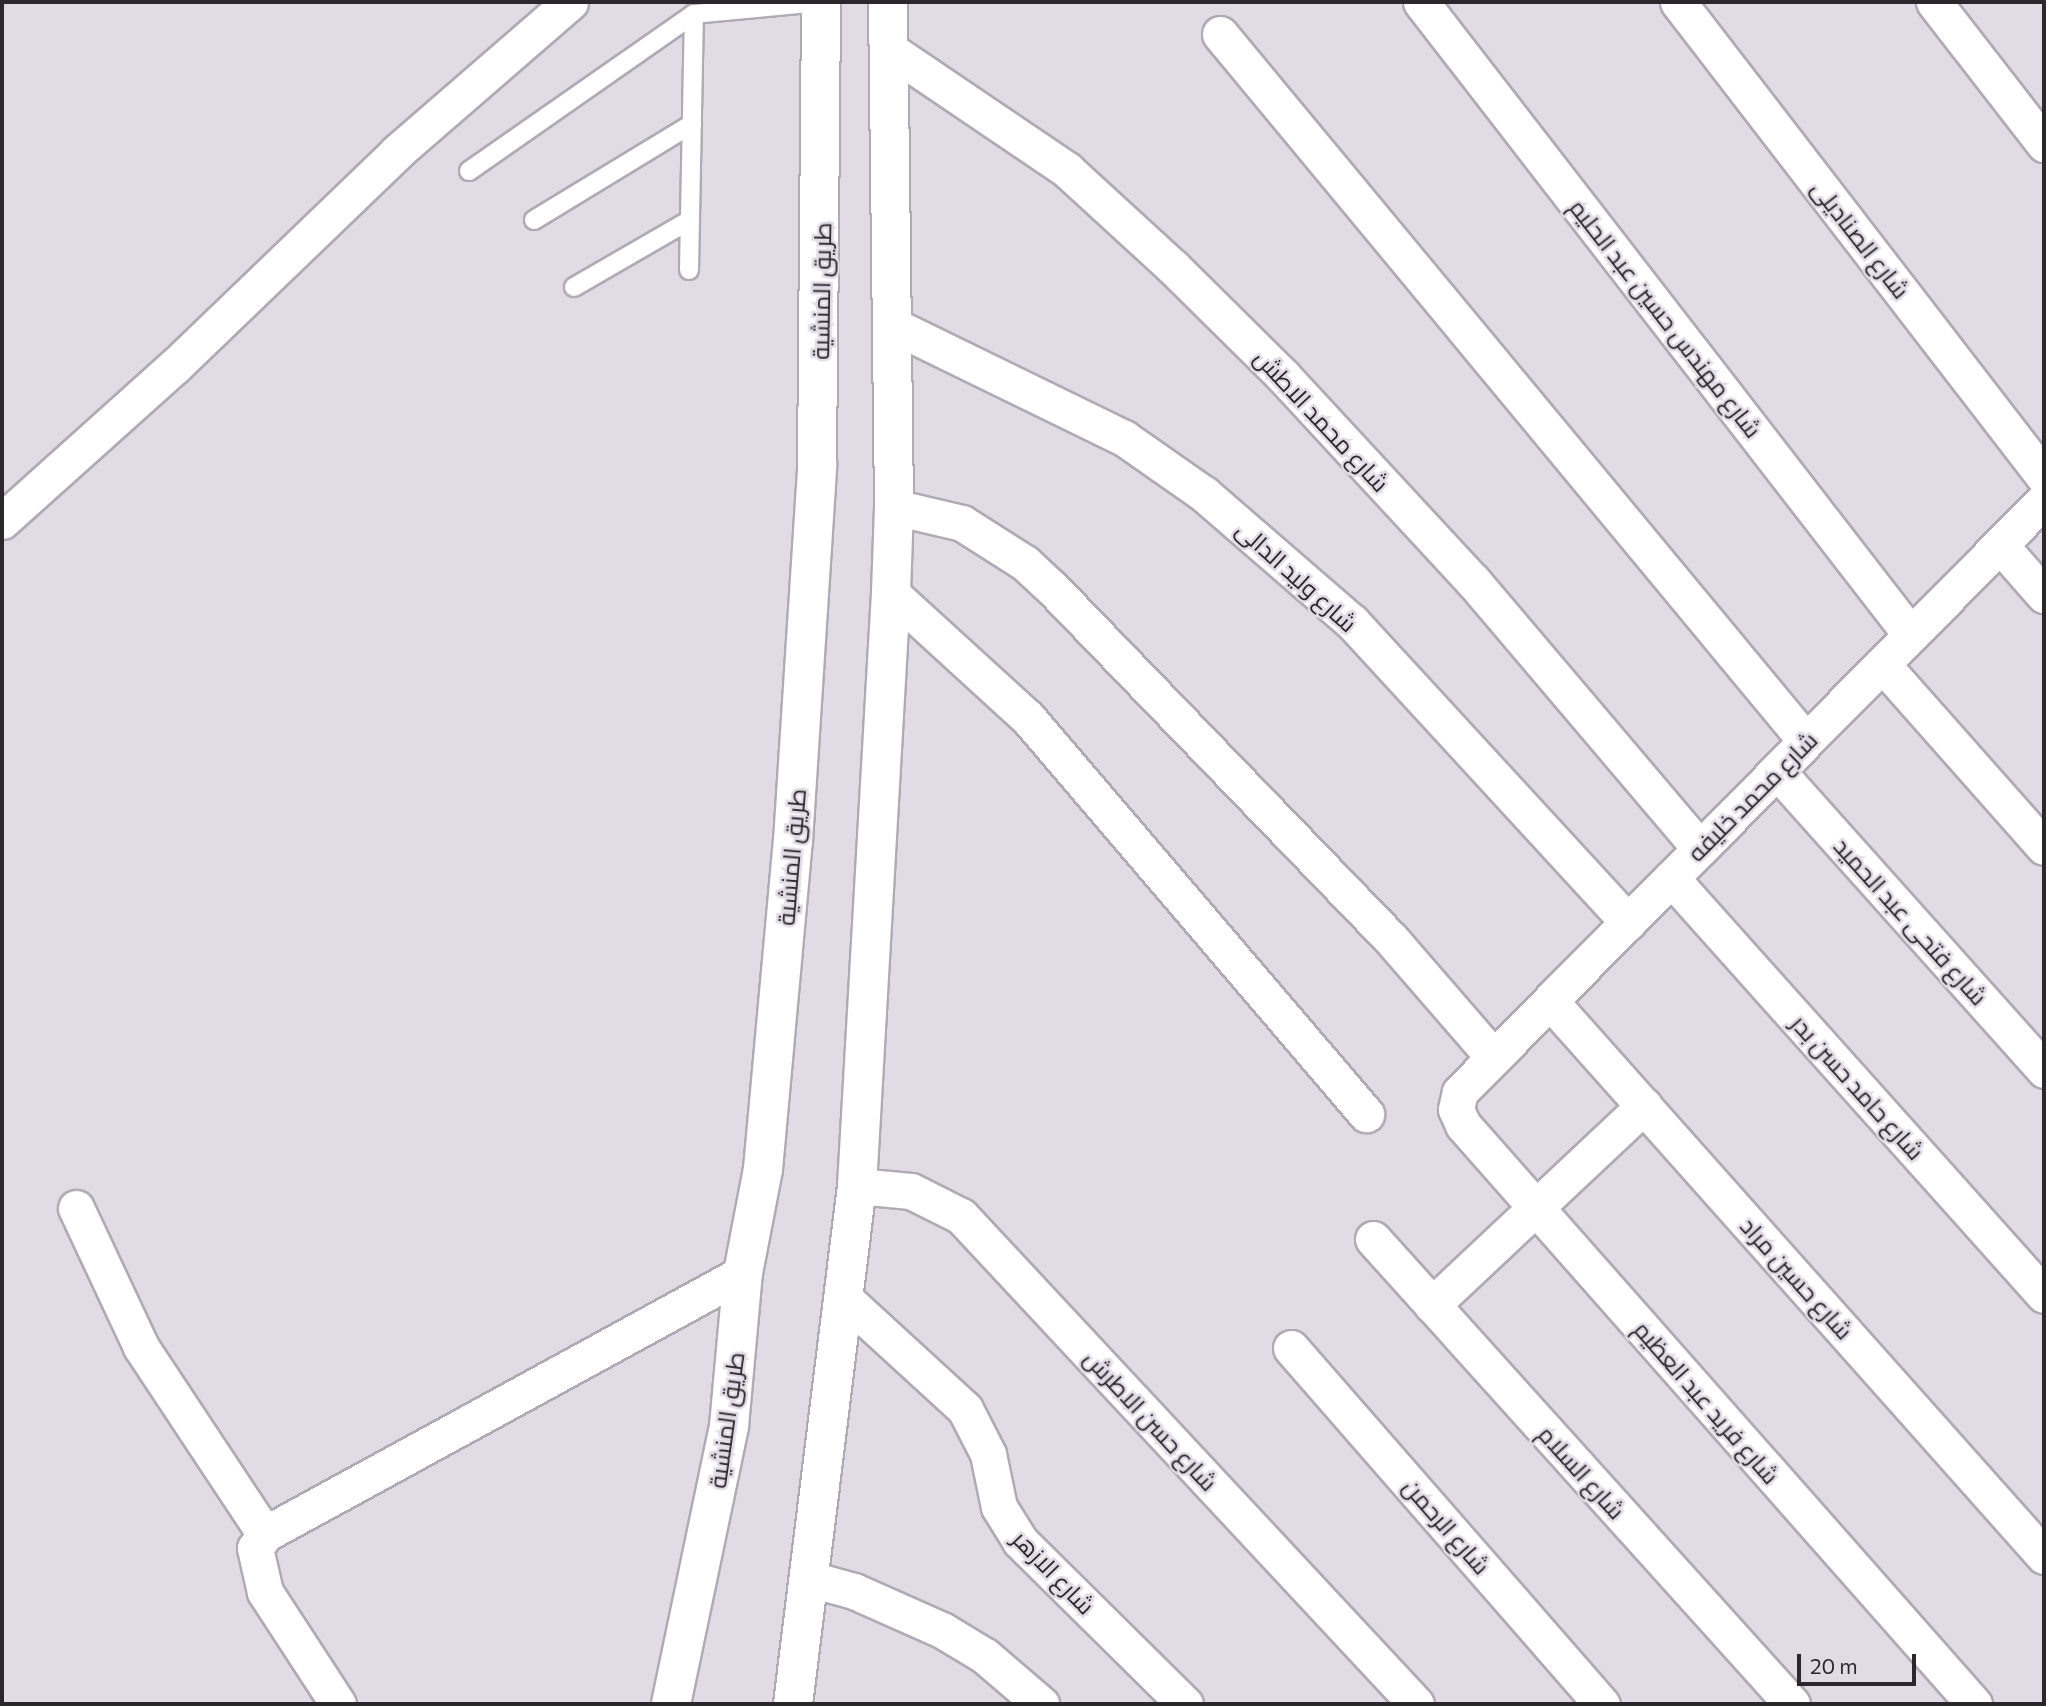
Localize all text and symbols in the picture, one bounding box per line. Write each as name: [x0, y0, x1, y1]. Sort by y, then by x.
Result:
street label: شارع الصناديلى: [1806, 174, 1916, 304]
street label: شارع مهندس حسين عبد الحليم: [1564, 193, 1768, 443]
street label: طريق المنشية: [805, 222, 837, 360]
street label: شارع محمد الاطش: [1249, 343, 1395, 497]
street label: شارع وليد الدالى: [1231, 514, 1363, 638]
street label: شارع محمد خليفه: [1681, 725, 1823, 867]
street label: طريق المنشية: [771, 787, 811, 927]
street label: شارع فتحى عبد الحميد: [1828, 831, 1994, 1011]
street label: شارع حامد حسن بدر: [1785, 1009, 1931, 1165]
street label: شارع حسين مراد: [1735, 1211, 1859, 1345]
street label: شارع فريد عبد العظيم: [1628, 1315, 1786, 1489]
street label: شارع حسن الاطرش: [1078, 1344, 1224, 1496]
street label: طريق المنشية: [702, 1350, 750, 1490]
street label: شارع السلام: [1533, 1419, 1631, 1525]
street label: شارع الرحمن: [1398, 1472, 1496, 1580]
street label: شارع الازهر: [1007, 1524, 1101, 1620]
scale bar: [1801, 1640, 1920, 1684]
text: 20 m: [1810, 1653, 1858, 1678]

